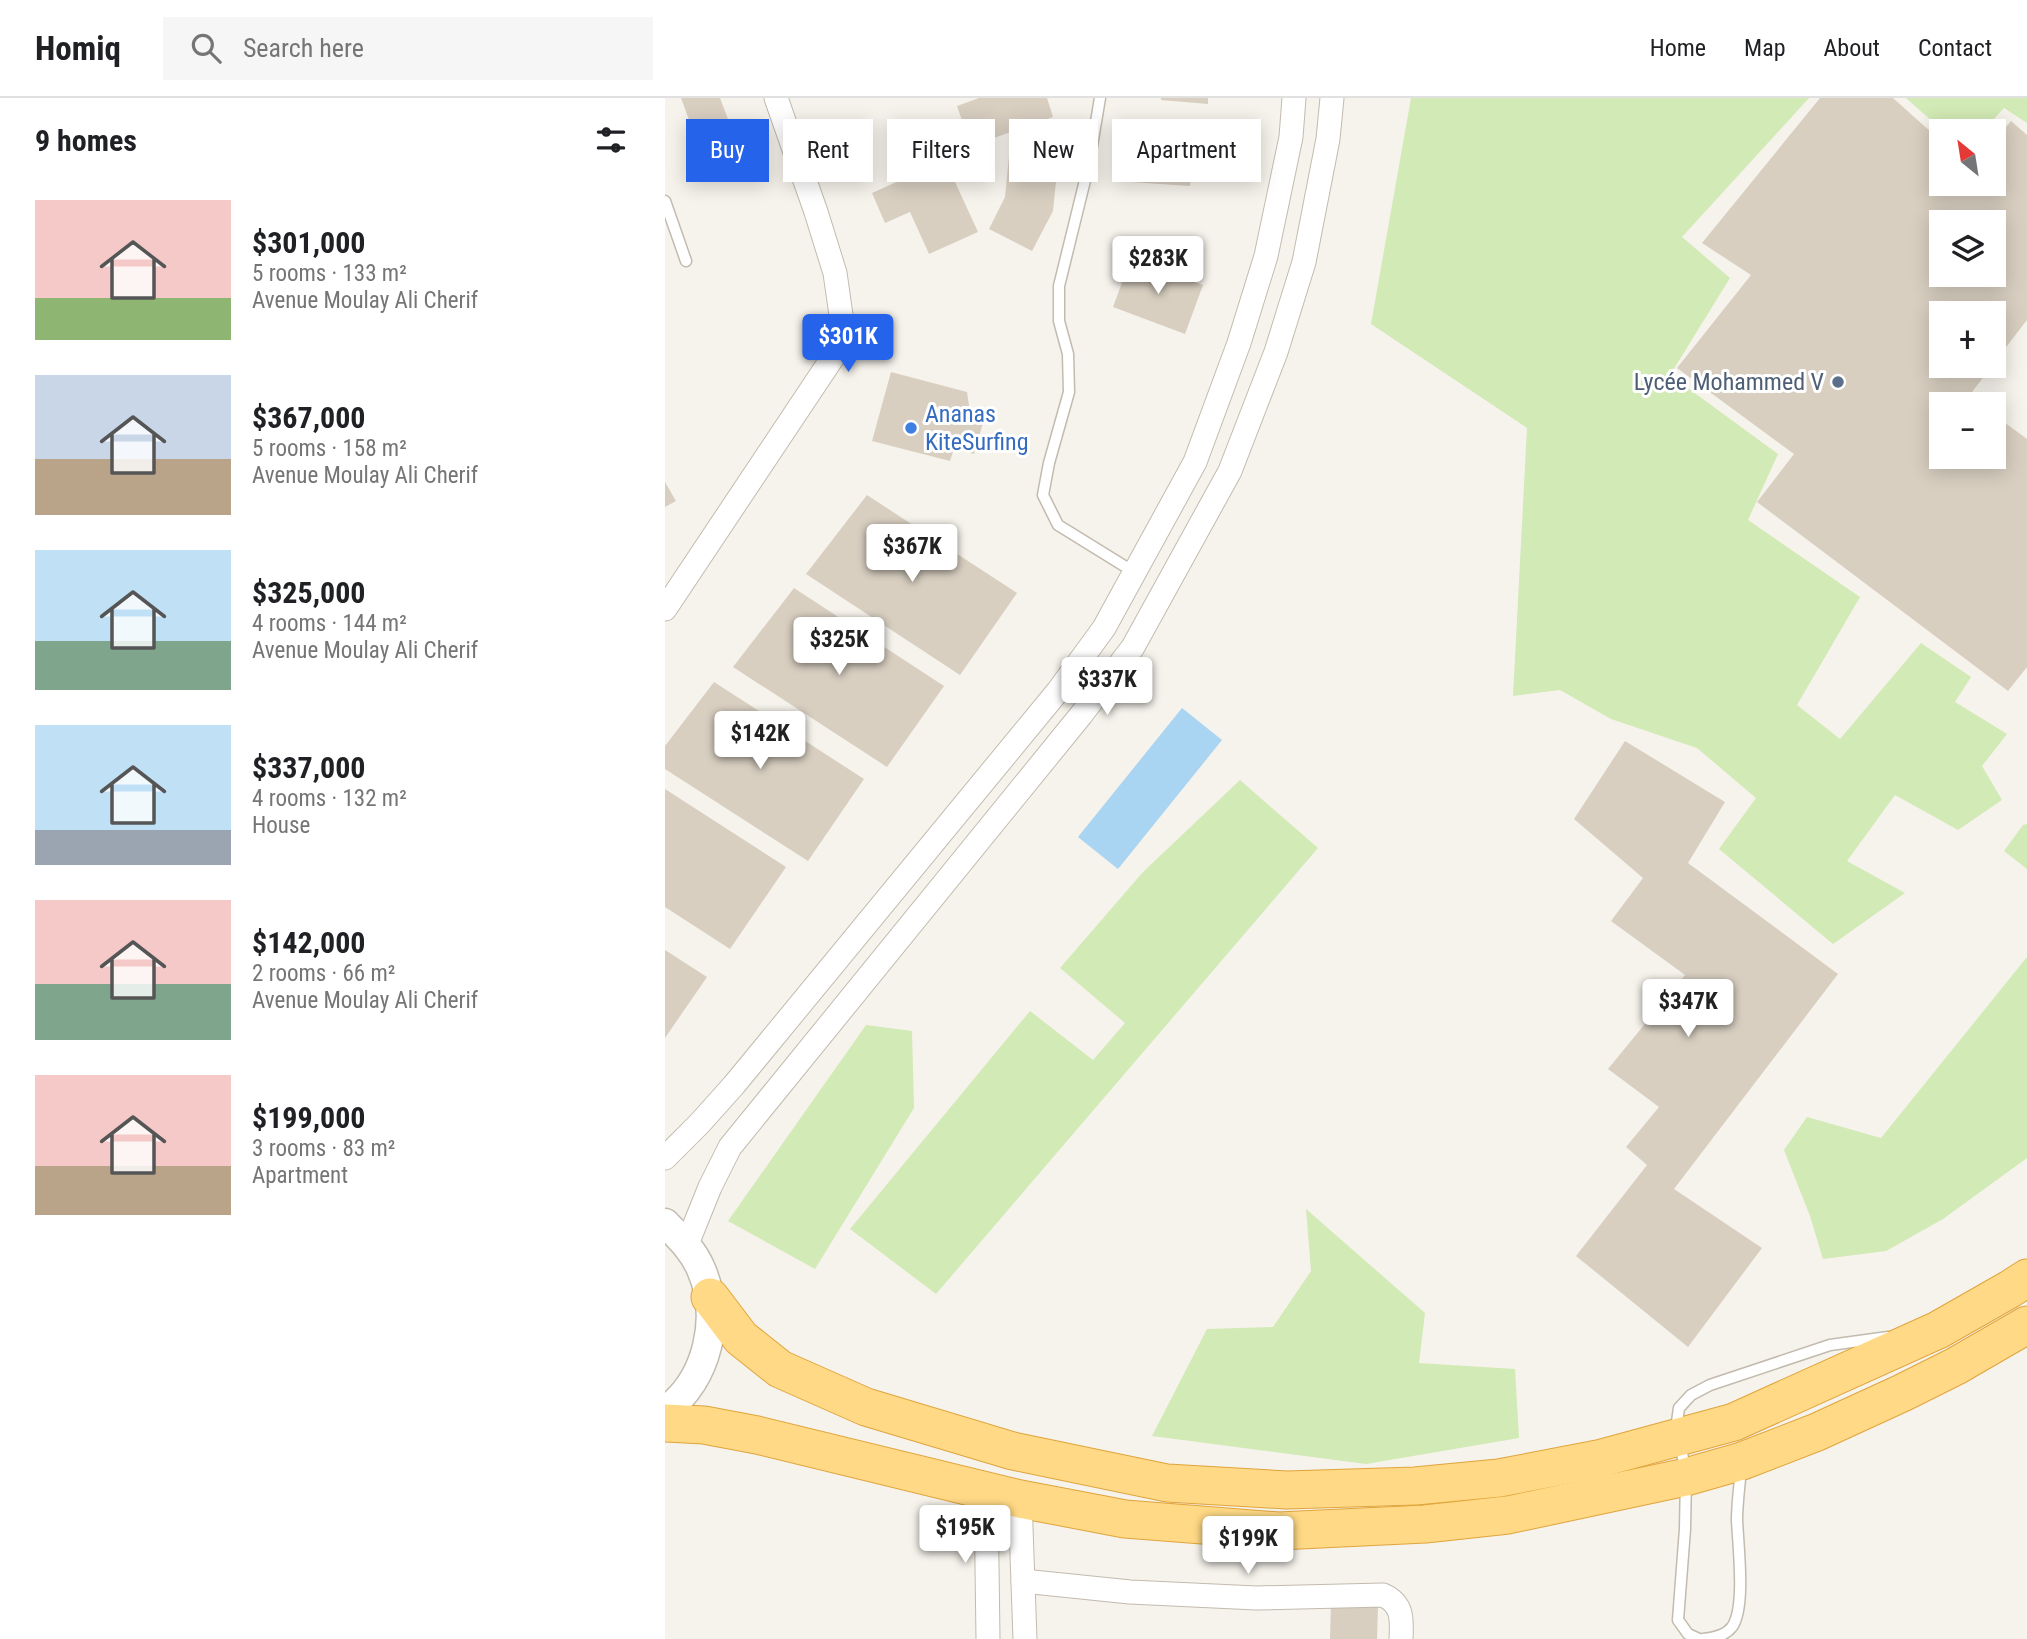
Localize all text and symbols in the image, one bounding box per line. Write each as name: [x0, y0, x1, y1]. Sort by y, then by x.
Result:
search box: [163, 17, 653, 80]
text: Homiq: [35, 29, 121, 68]
icon: search: [187, 29, 225, 67]
text: Search here: [243, 33, 364, 63]
text: Home: [1650, 34, 1706, 62]
text: Map: [1744, 34, 1786, 62]
text: About: [1824, 34, 1880, 62]
text: Contact: [1918, 34, 1992, 62]
chip: Buy: [686, 119, 769, 182]
chip: Rent: [783, 119, 873, 182]
chip: Filters: [887, 119, 995, 182]
chip: New: [1009, 119, 1098, 182]
chip: Apartment: [1112, 119, 1261, 182]
north arrow: [1929, 119, 2005, 196]
map controls: [1929, 119, 2006, 469]
icon: filters: [592, 121, 630, 159]
text: 9 homes: [35, 123, 137, 158]
button: layers: [1929, 210, 2006, 287]
text: $301,000: [252, 225, 365, 260]
icon: home: [91, 228, 175, 312]
pin: $283K: [1109, 236, 1207, 296]
text: $283K: [1128, 245, 1188, 272]
text: 5 rooms · 133 m²: [252, 260, 407, 287]
text: Avenue Moulay Ali Cherif: [252, 287, 478, 314]
button: +: [1929, 301, 2006, 378]
pin: $301K: [799, 314, 897, 374]
text: $301K: [818, 323, 878, 350]
place label: Lycée Mohammed V: [1634, 368, 1824, 396]
marker: Lycée Mohammed V: [1830, 374, 1846, 390]
button: −: [1929, 392, 2006, 469]
text: $367,000: [252, 400, 365, 435]
place label: Ananas KiteSurfing: [925, 400, 1029, 456]
icon: home: [91, 403, 175, 487]
marker: Ananas KiteSurfing: [903, 420, 919, 436]
text: 5 rooms · 158 m²: [252, 435, 407, 462]
text: Avenue Moulay Ali Cherif: [252, 462, 478, 489]
pin: $367K: [863, 524, 961, 584]
text: $367K: [882, 533, 942, 560]
text: $325,000: [252, 575, 365, 610]
icon: home: [91, 578, 175, 662]
text: 4 rooms · 144 m²: [252, 610, 407, 637]
pin: $325K: [790, 618, 888, 677]
text: $325K: [809, 626, 869, 653]
text: Avenue Moulay Ali Cherif: [252, 637, 478, 664]
pin: $337K: [1058, 658, 1156, 717]
text: $337K: [1077, 666, 1137, 693]
pin: $142K: [711, 712, 809, 771]
text: $142K: [730, 720, 790, 747]
text: $337,000: [252, 750, 365, 785]
icon: home: [91, 753, 175, 837]
text: 4 rooms · 132 m²: [252, 785, 407, 812]
text: House: [252, 812, 310, 839]
text: $142,000: [252, 925, 365, 960]
icon: home: [91, 928, 175, 1012]
text: 2 rooms · 66 m²: [252, 960, 395, 987]
pin: $347K: [1639, 979, 1737, 1039]
text: Avenue Moulay Ali Cherif: [252, 987, 478, 1014]
text: $347K: [1658, 988, 1718, 1015]
text: $199,000: [252, 1100, 365, 1135]
icon: home: [91, 1103, 175, 1187]
text: 3 rooms · 83 m²: [252, 1135, 395, 1162]
text: Apartment: [252, 1162, 348, 1189]
pin: $195K: [916, 1506, 1014, 1565]
text: $195K: [935, 1514, 995, 1541]
pin: $199K: [1199, 1516, 1297, 1576]
text: $199K: [1218, 1525, 1278, 1552]

